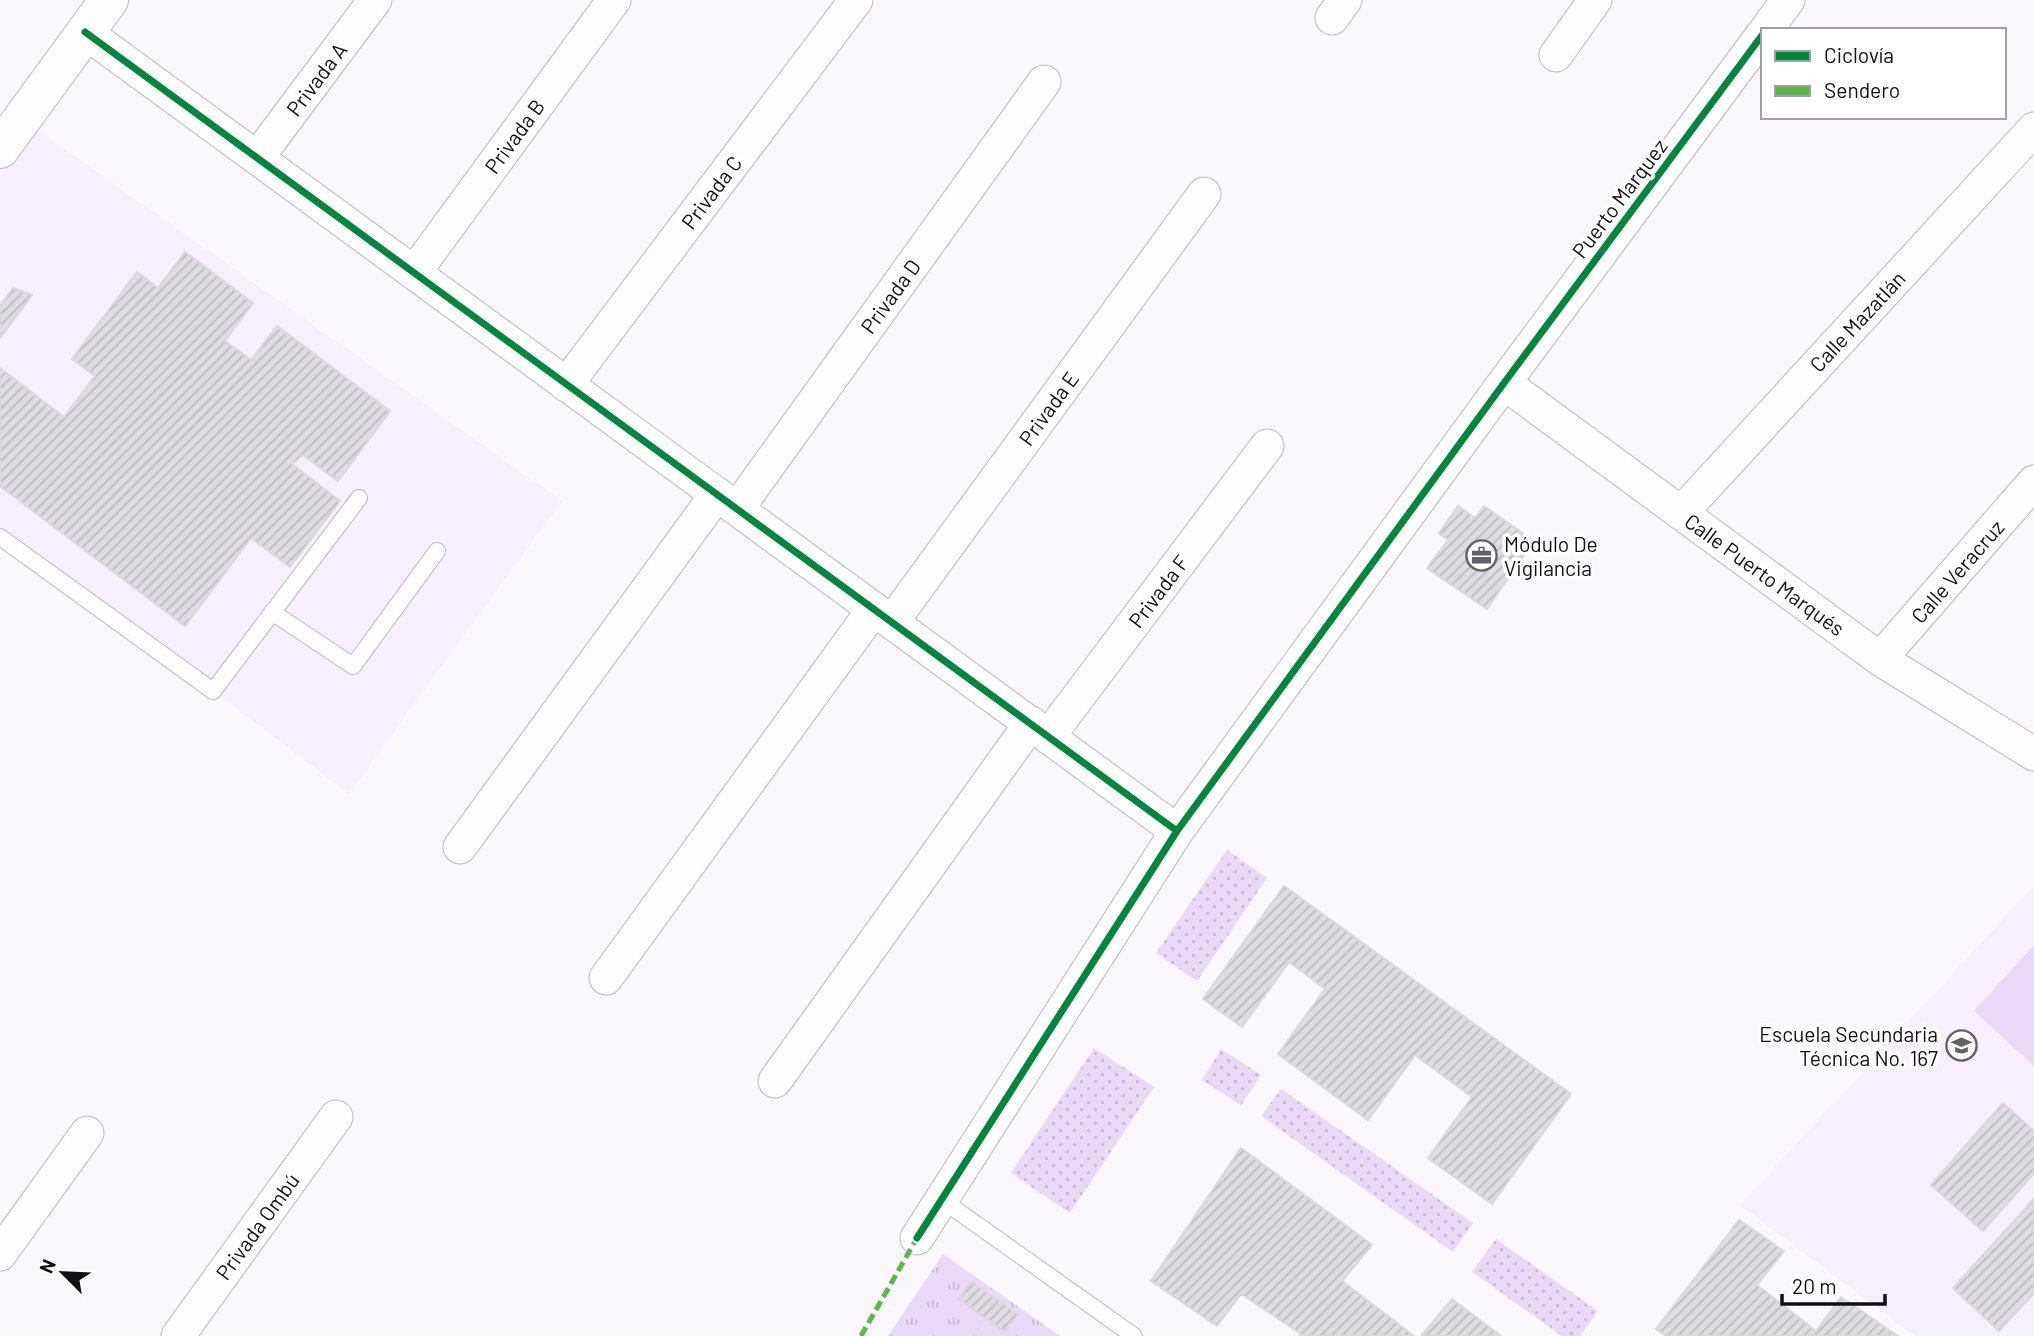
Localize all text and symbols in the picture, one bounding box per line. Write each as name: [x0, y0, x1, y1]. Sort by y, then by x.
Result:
legend: [1761, 28, 2006, 119]
street label: Privada A: [280, 37, 352, 120]
text: Ciclovía: [1824, 42, 1894, 67]
text: Sendero: [1824, 77, 1900, 102]
street label: Privada B: [479, 94, 549, 178]
street label: Puerto Marquez: [1566, 134, 1672, 262]
street label: Privada C: [675, 151, 747, 233]
street label: Privada D: [855, 254, 925, 338]
street label: Calle Mazatlán: [1804, 265, 1910, 377]
street label: Privada E: [1013, 366, 1083, 450]
street label: Calle Puerto Marqués: [1680, 508, 1850, 640]
street label: Calle Veracruz: [1905, 514, 2009, 628]
place label: Módulo De Vigilancia: [1504, 531, 1598, 580]
office icon: Módulo De Vigilancia: [1464, 538, 1498, 572]
street label: Privada F: [1123, 550, 1193, 632]
place label: Escuela Secundaria Técnica No. 167: [1759, 1021, 1938, 1070]
school or university icon: Escuela Secundaria Técnica No. 167: [1944, 1028, 1978, 1062]
street label: Privada Ombú: [210, 1168, 304, 1284]
north arrow: [28, 1238, 98, 1308]
text: N: [34, 1255, 60, 1276]
scale bar: [1782, 1262, 1885, 1306]
text: 20 m: [1792, 1273, 1837, 1298]

